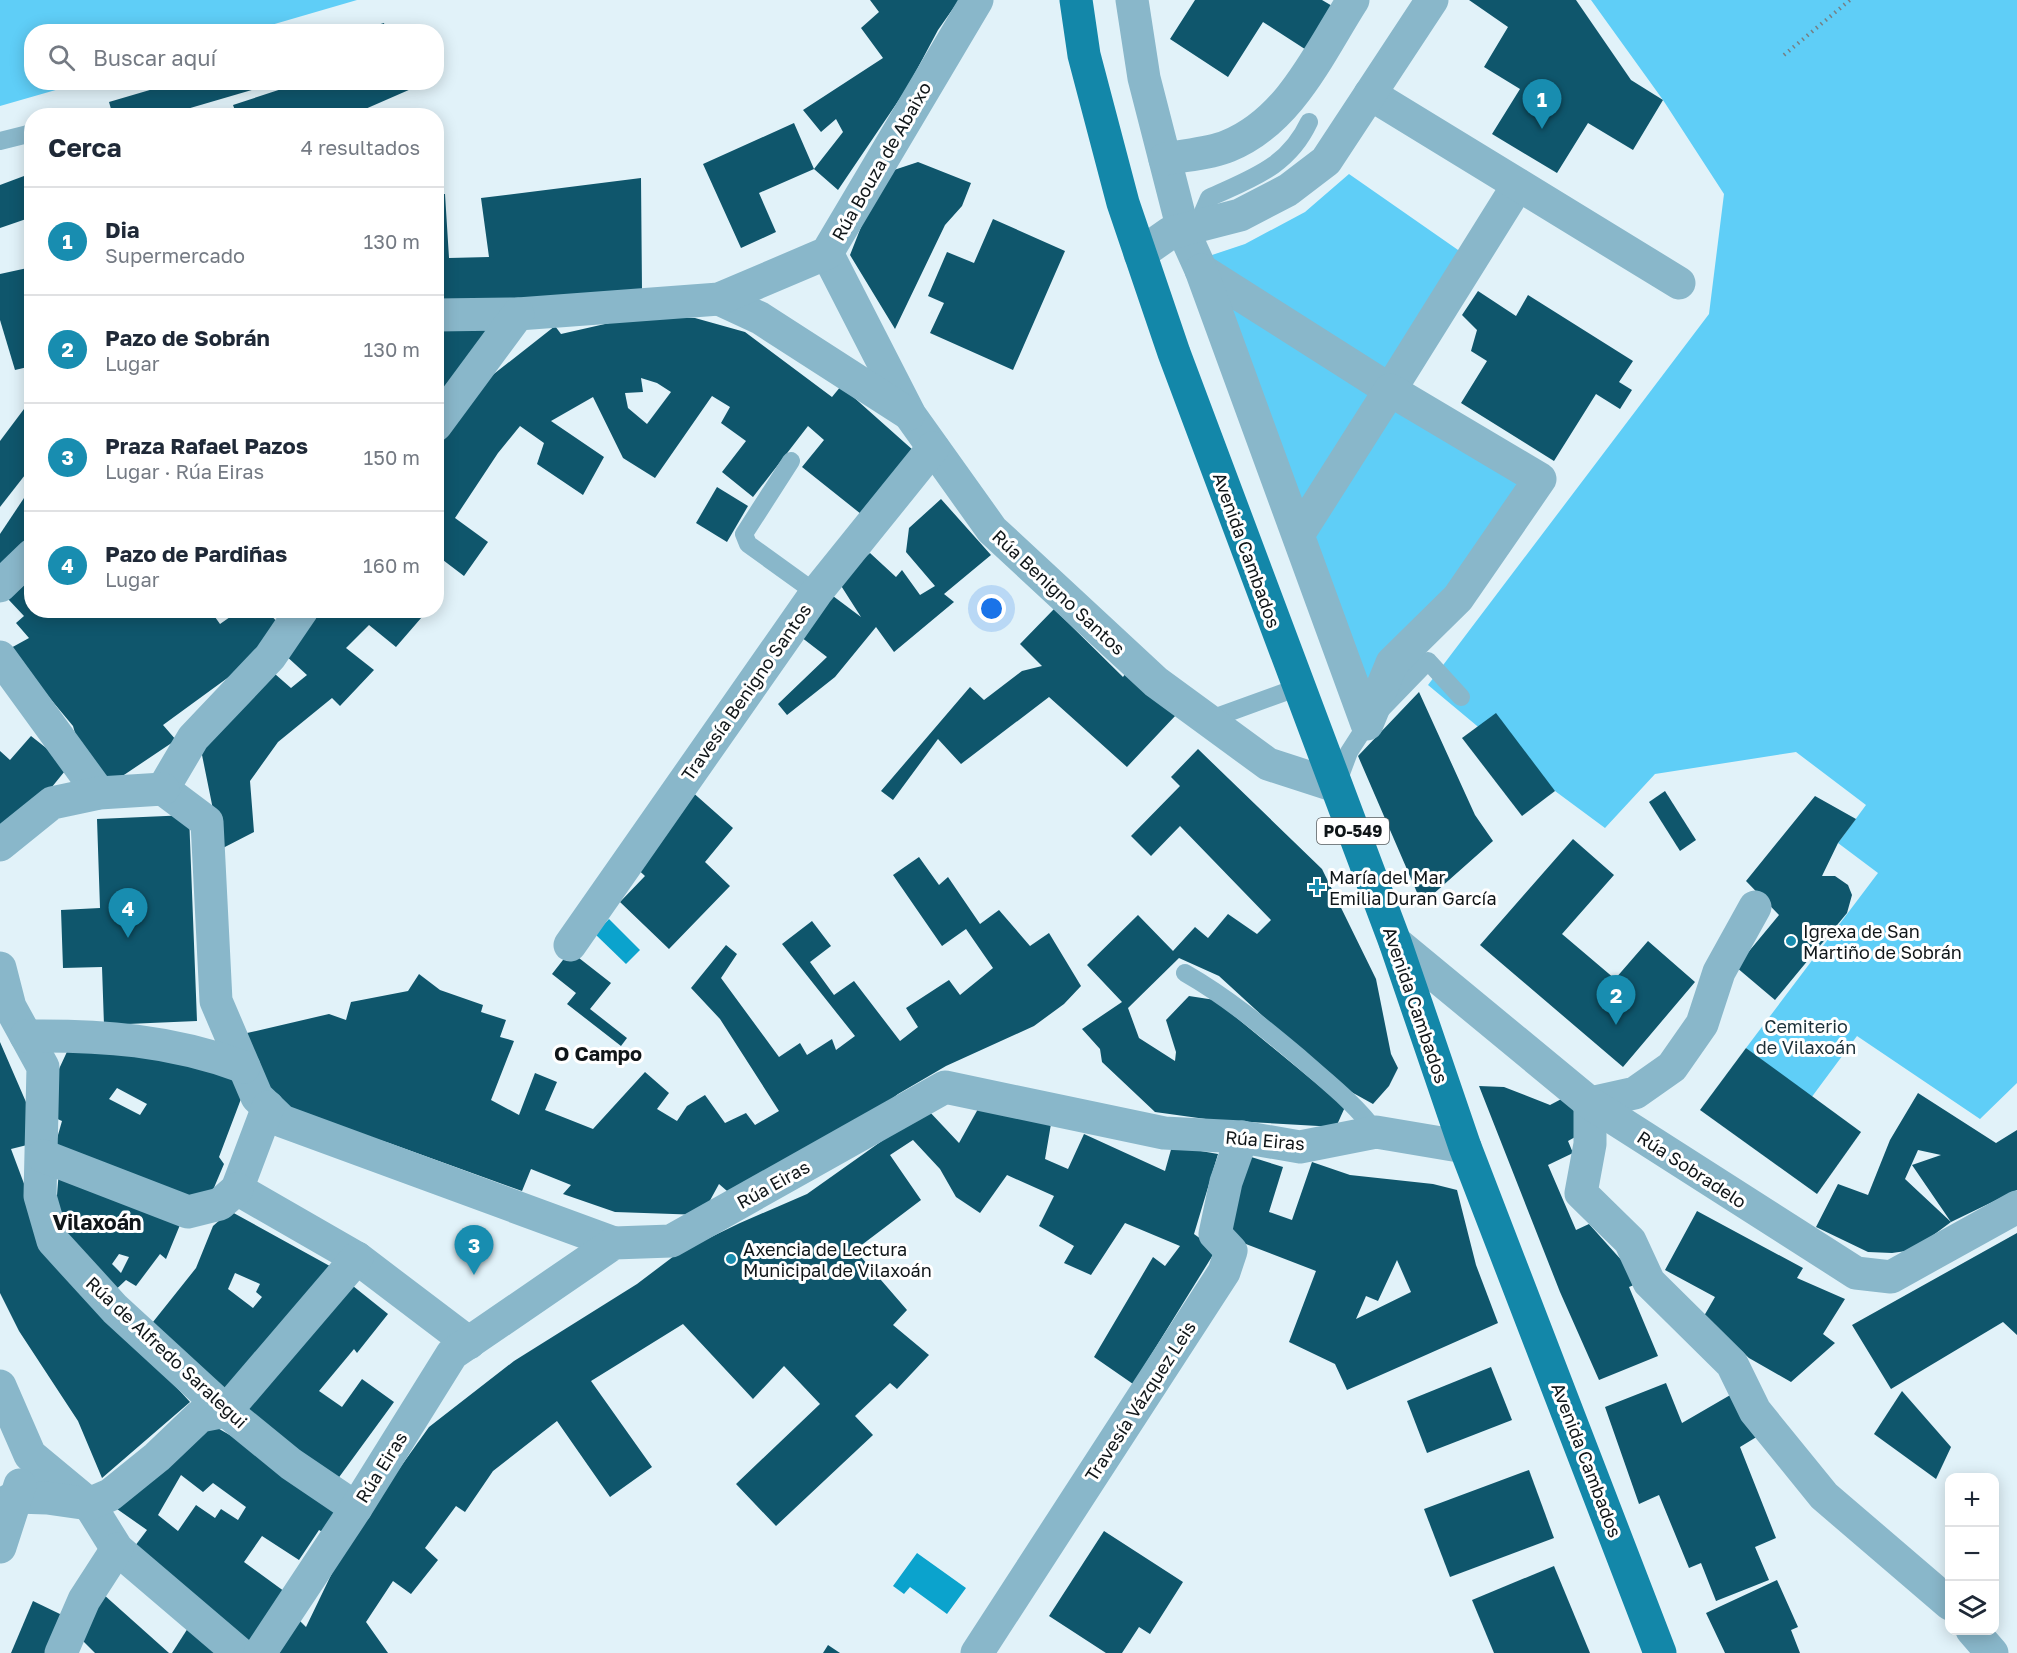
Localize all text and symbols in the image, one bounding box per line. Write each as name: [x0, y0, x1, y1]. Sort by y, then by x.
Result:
search box: [24, 24, 444, 90]
icon: search: [45, 41, 78, 74]
text: Buscar aquí: [93, 44, 216, 71]
street label: Rúa Bouza de Abaixo: [827, 78, 935, 244]
pin: 1: [1522, 80, 1562, 129]
text: Cerca: [48, 132, 122, 163]
text: 4 resultados: [301, 135, 420, 159]
text: Dia: [105, 216, 140, 243]
text: 1: [62, 229, 73, 253]
text: 130 m: [364, 229, 420, 253]
text: Supermercado: [105, 243, 245, 267]
text: Pazo de Sobrán: [105, 324, 270, 351]
text: 2: [61, 337, 74, 361]
text: 130 m: [364, 337, 420, 361]
text: Lugar: [105, 351, 160, 375]
text: Praza Rafael Pazos: [105, 432, 308, 459]
text: 3: [61, 445, 74, 469]
text: 150 m: [364, 445, 420, 469]
text: Lugar · Rúa Eiras: [105, 459, 264, 483]
street label: Avenida Cambados: [1209, 469, 1285, 631]
street label: Rúa Benigno Santos: [988, 525, 1130, 659]
text: Pazo de Pardiñas: [105, 540, 287, 567]
text: 4: [61, 553, 74, 577]
text: 160 m: [363, 553, 420, 577]
text: Lugar: [105, 567, 160, 591]
your location: [977, 594, 1006, 623]
street label: Travesía Benigno Santos: [676, 599, 816, 785]
road number: PO-549: [1317, 818, 1389, 844]
place label: María del Mar Emilia Duran García: [1329, 866, 1497, 909]
marker: María del Mar Emilia Duran García: [1310, 880, 1324, 894]
pin: 4: [108, 888, 148, 938]
place label: Igrexa de San Martiño de Sobrán: [1803, 920, 1962, 963]
street label: Avenida Cambados: [1379, 924, 1453, 1086]
marker: Igrexa de San Martiño de Sobrán: [1784, 934, 1798, 948]
pin: 2: [1596, 976, 1636, 1025]
park label: Cemiterio de Vilaxoán: [1756, 1015, 1856, 1058]
district label: O Campo: [554, 1041, 642, 1065]
street label: Rúa Eiras: [1224, 1126, 1306, 1154]
street label: Rúa Sobradelo: [1633, 1126, 1751, 1212]
street label: Rúa Eiras: [733, 1155, 813, 1213]
district label: Vilaxoán: [52, 1209, 142, 1235]
pin: 3: [454, 1226, 494, 1275]
place label: Axencia de Lectura Municipal de Vilaxoán: [743, 1238, 932, 1281]
marker: Axencia de Lectura Municipal de Vilaxoán: [724, 1252, 738, 1266]
street label: Rúa de Alfredo Saralegui: [82, 1272, 252, 1432]
street label: Travesía Vázquez Leis: [1080, 1317, 1200, 1485]
street label: Avenida Cambados: [1547, 1380, 1627, 1540]
street label: Rúa Eiras: [351, 1427, 411, 1507]
map controls: [1945, 1473, 1999, 1635]
button: +: [1945, 1473, 1999, 1527]
button: −: [1945, 1527, 1999, 1581]
button: layers: [1945, 1581, 1999, 1635]

